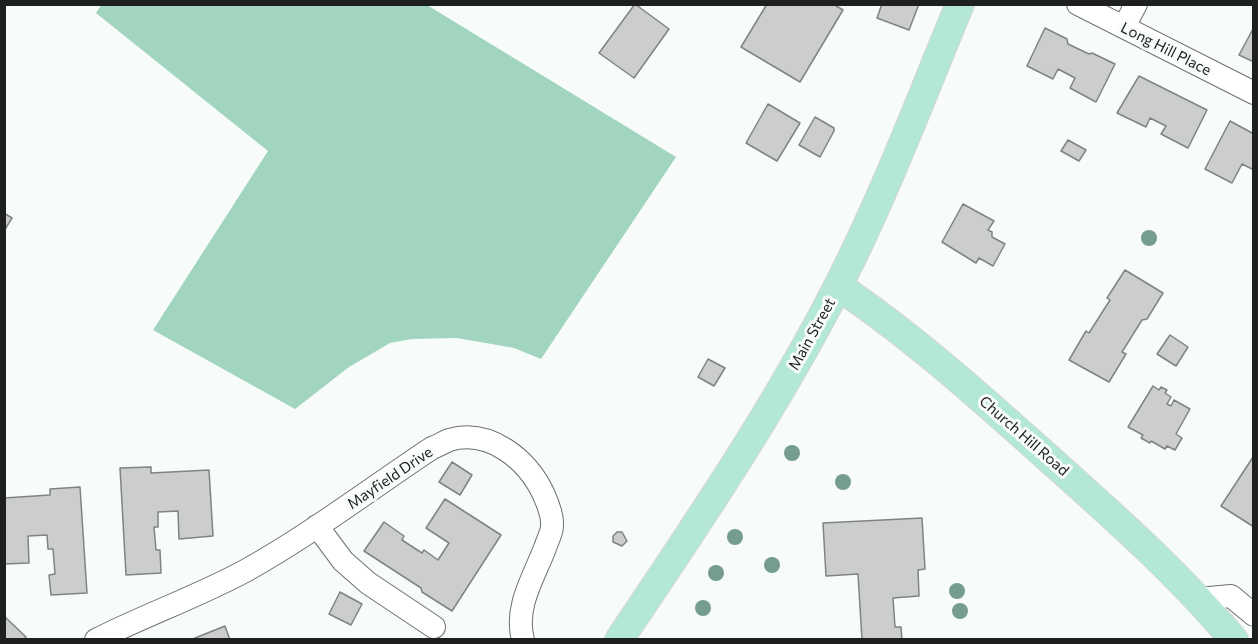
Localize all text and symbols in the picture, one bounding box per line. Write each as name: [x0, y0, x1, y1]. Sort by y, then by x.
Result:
street label: Long Hill Place: [1118, 18, 1214, 80]
street label: Main Street: [785, 295, 839, 373]
street label: Church Hill Road: [976, 392, 1072, 480]
street label: Mayfield Drive: [344, 443, 436, 513]

